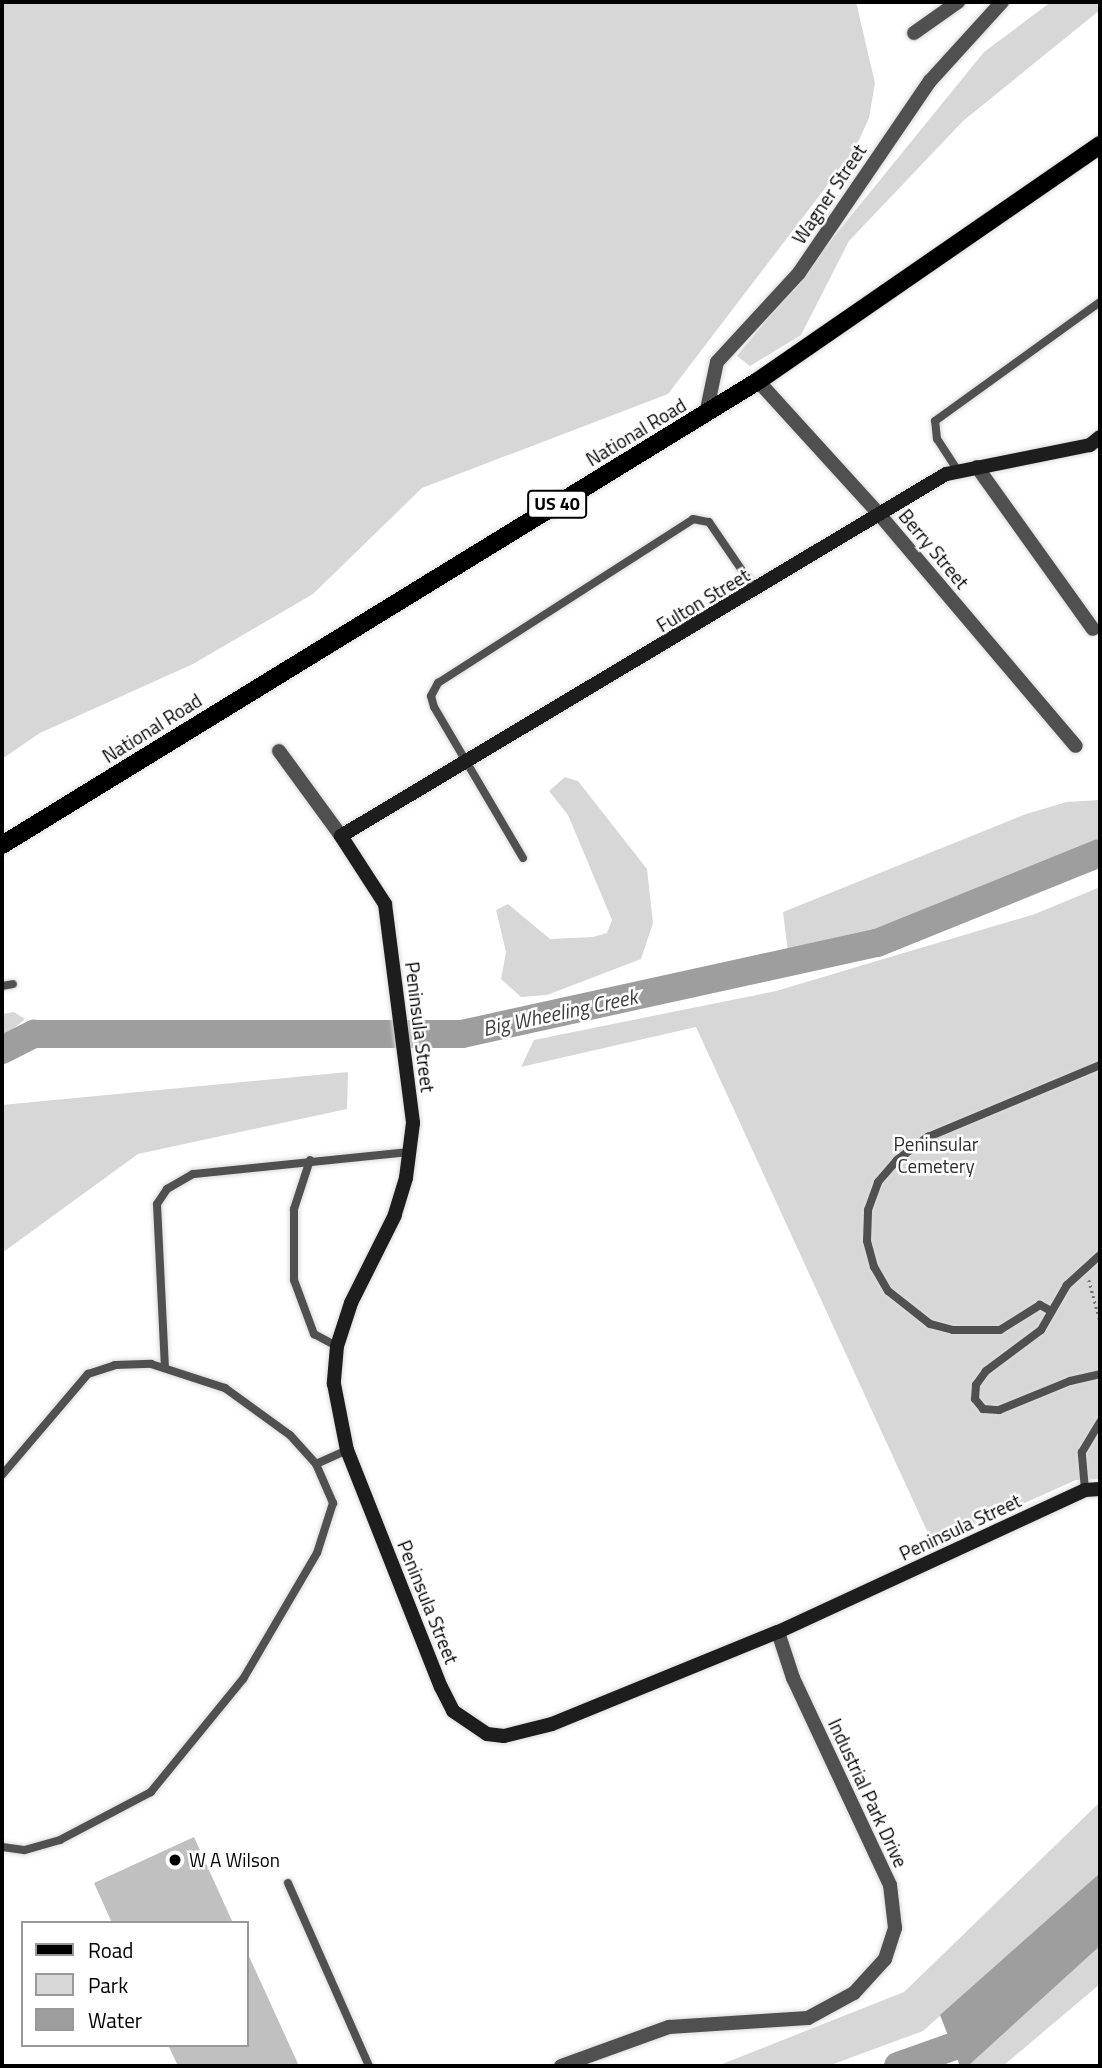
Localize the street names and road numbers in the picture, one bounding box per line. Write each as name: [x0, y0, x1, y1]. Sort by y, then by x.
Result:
street label: Wagner Street: [787, 140, 871, 248]
street label: National Road: [582, 393, 690, 471]
road number: US 40: [526, 490, 588, 518]
street label: Berry Street: [894, 505, 974, 593]
street label: Fulton Street: [652, 563, 754, 637]
street label: National Road: [98, 688, 206, 768]
street label: Peninsula Street: [401, 960, 439, 1094]
street label: Peninsula Street: [896, 1489, 1024, 1565]
street label: Peninsula Street: [393, 1537, 463, 1667]
street label: Industrial Park Drive: [824, 1715, 912, 1871]

